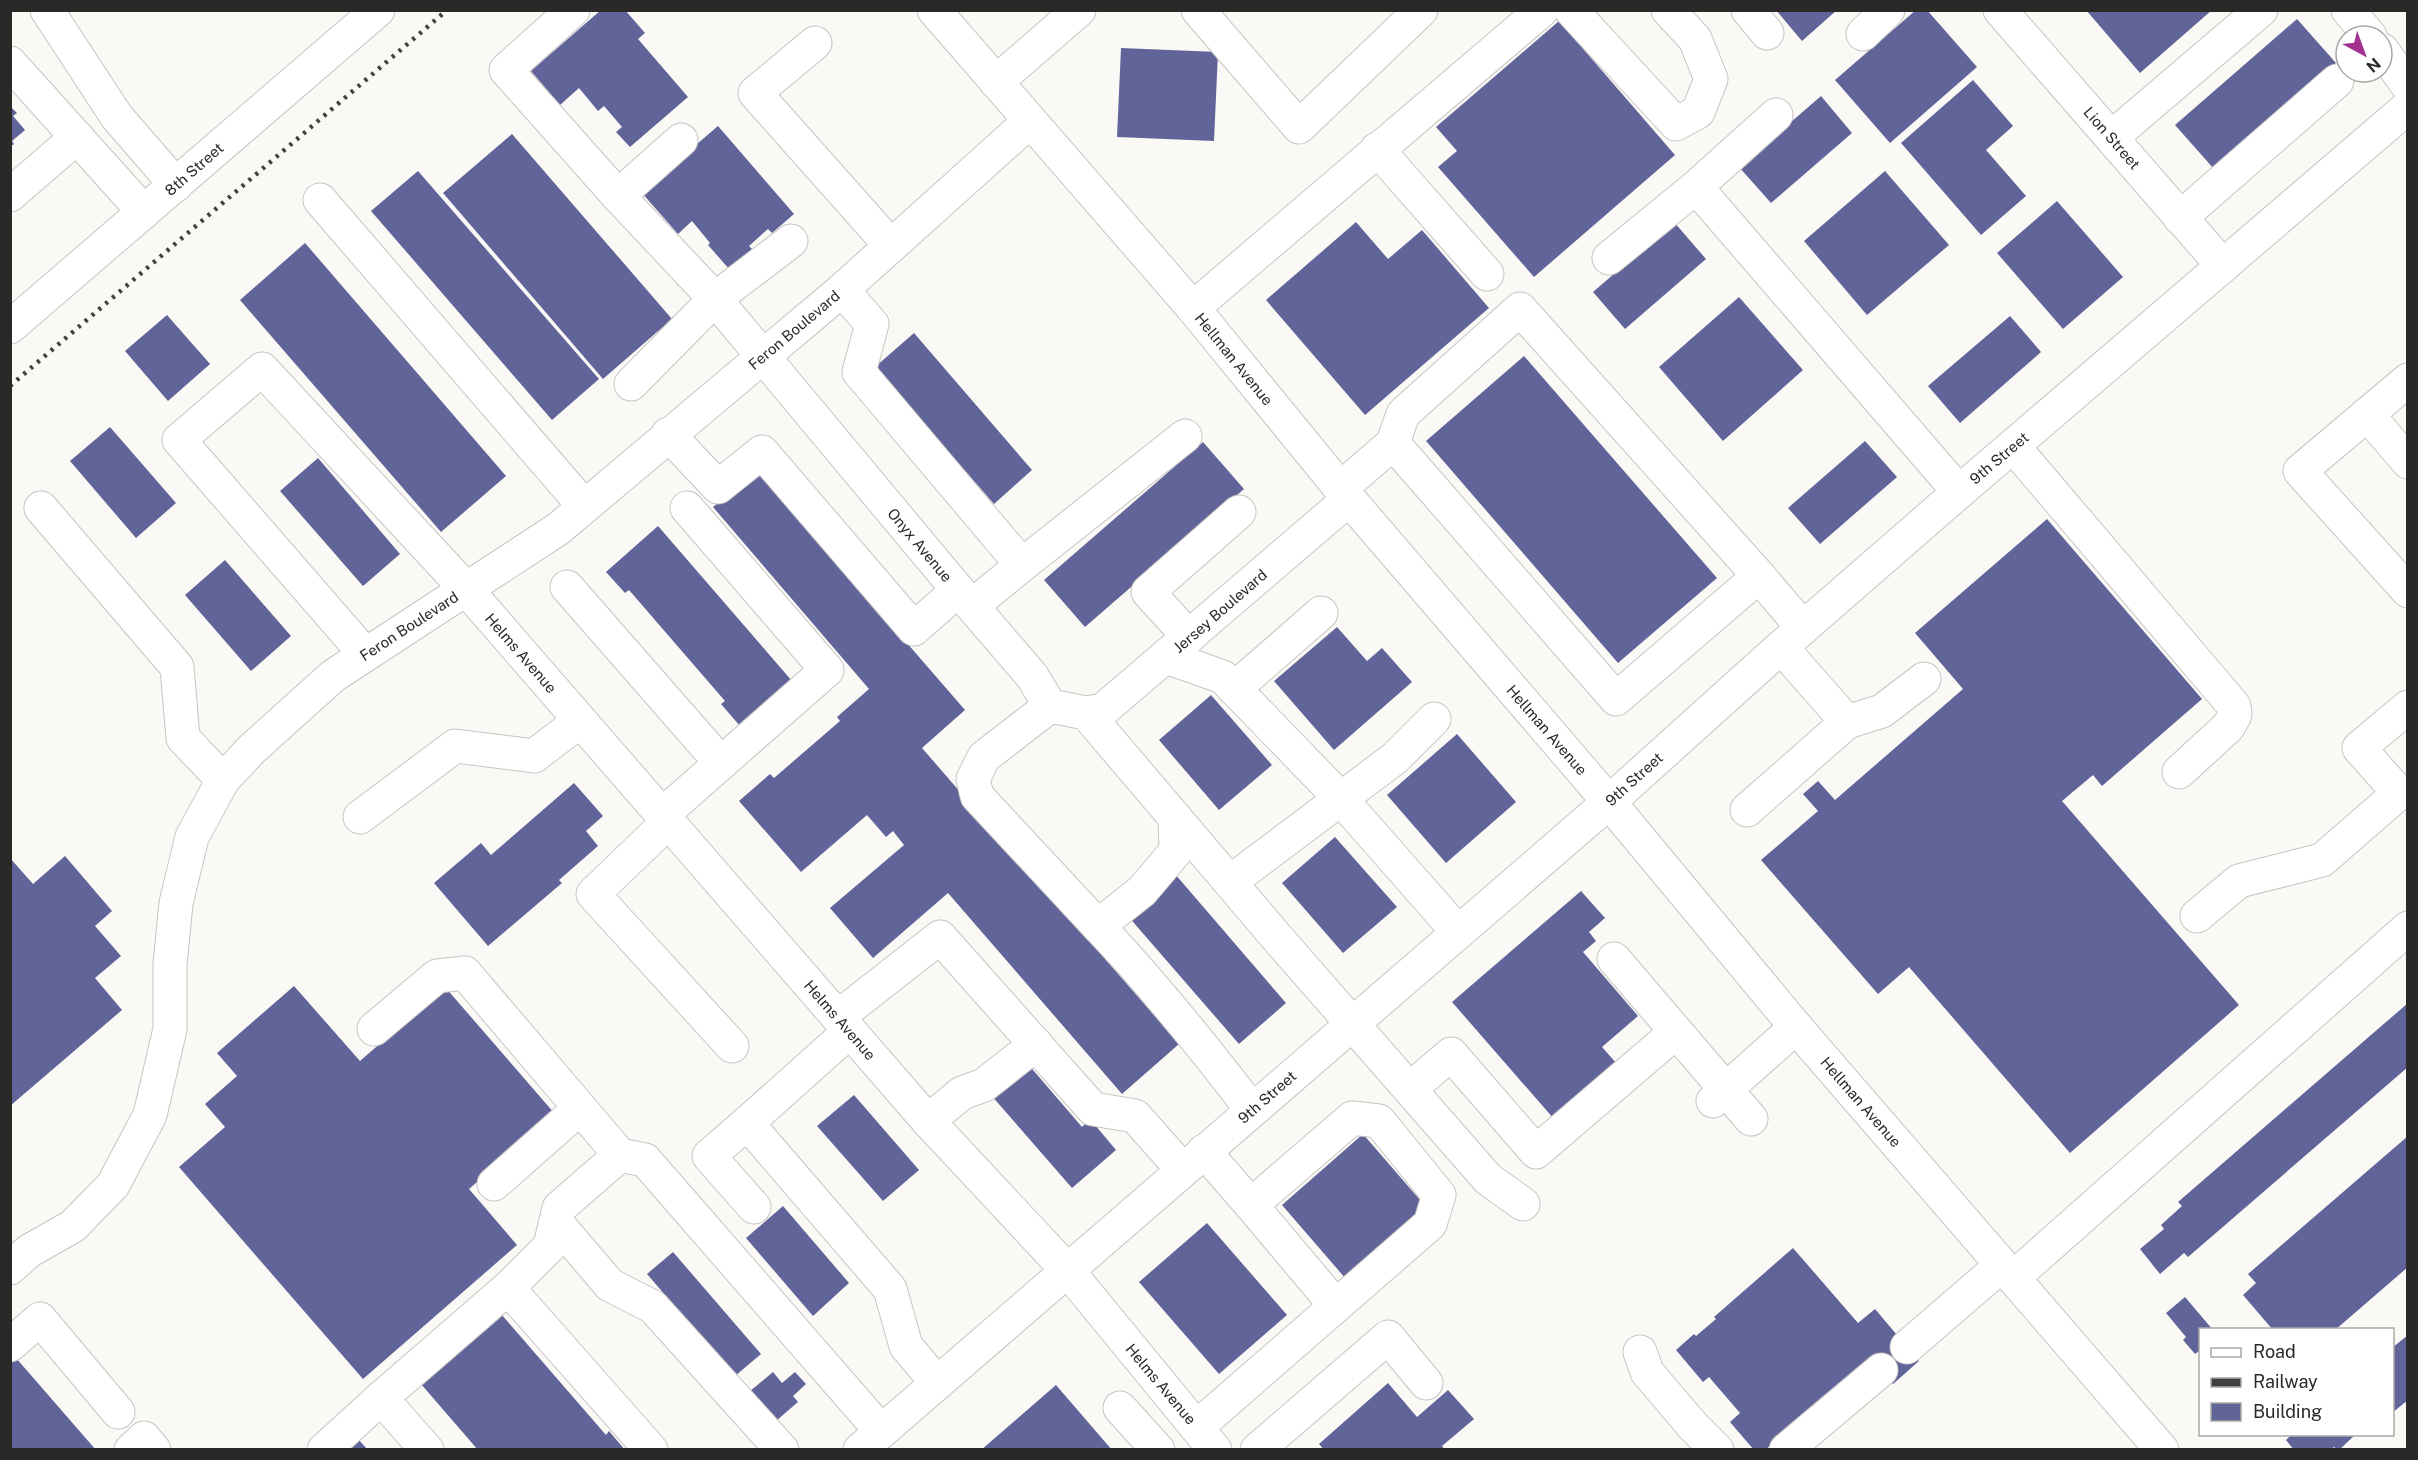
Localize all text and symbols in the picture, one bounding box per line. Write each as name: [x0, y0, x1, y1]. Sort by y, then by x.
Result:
north arrow: [2334, 24, 2394, 84]
text: N: [2363, 54, 2384, 76]
street label: Lion Street: [2080, 103, 2144, 173]
street label: 8th Street: [161, 139, 227, 199]
street label: Feron Boulevard: [745, 287, 843, 373]
street label: Hellman Avenue: [1192, 309, 1276, 409]
street label: 9th Street: [1966, 428, 2032, 487]
street label: Onyx Avenue: [884, 505, 956, 585]
street label: Jersey Boulevard: [1170, 566, 1270, 656]
street label: Feron Boulevard: [357, 588, 461, 664]
street label: Helms Avenue: [482, 610, 560, 696]
street label: Hellman Avenue: [1503, 681, 1591, 779]
street label: 9th Street: [1602, 749, 1666, 809]
street label: Helms Avenue: [801, 977, 879, 1063]
street label: Hellman Avenue: [1817, 1053, 1905, 1151]
street label: 9th Street: [1235, 1067, 1300, 1127]
legend: [2199, 1328, 2394, 1436]
street label: Helms Avenue: [1122, 1340, 1200, 1428]
text: Road: [2253, 1341, 2296, 1362]
text: Railway: [2253, 1371, 2318, 1392]
text: Building: [2253, 1401, 2322, 1422]

